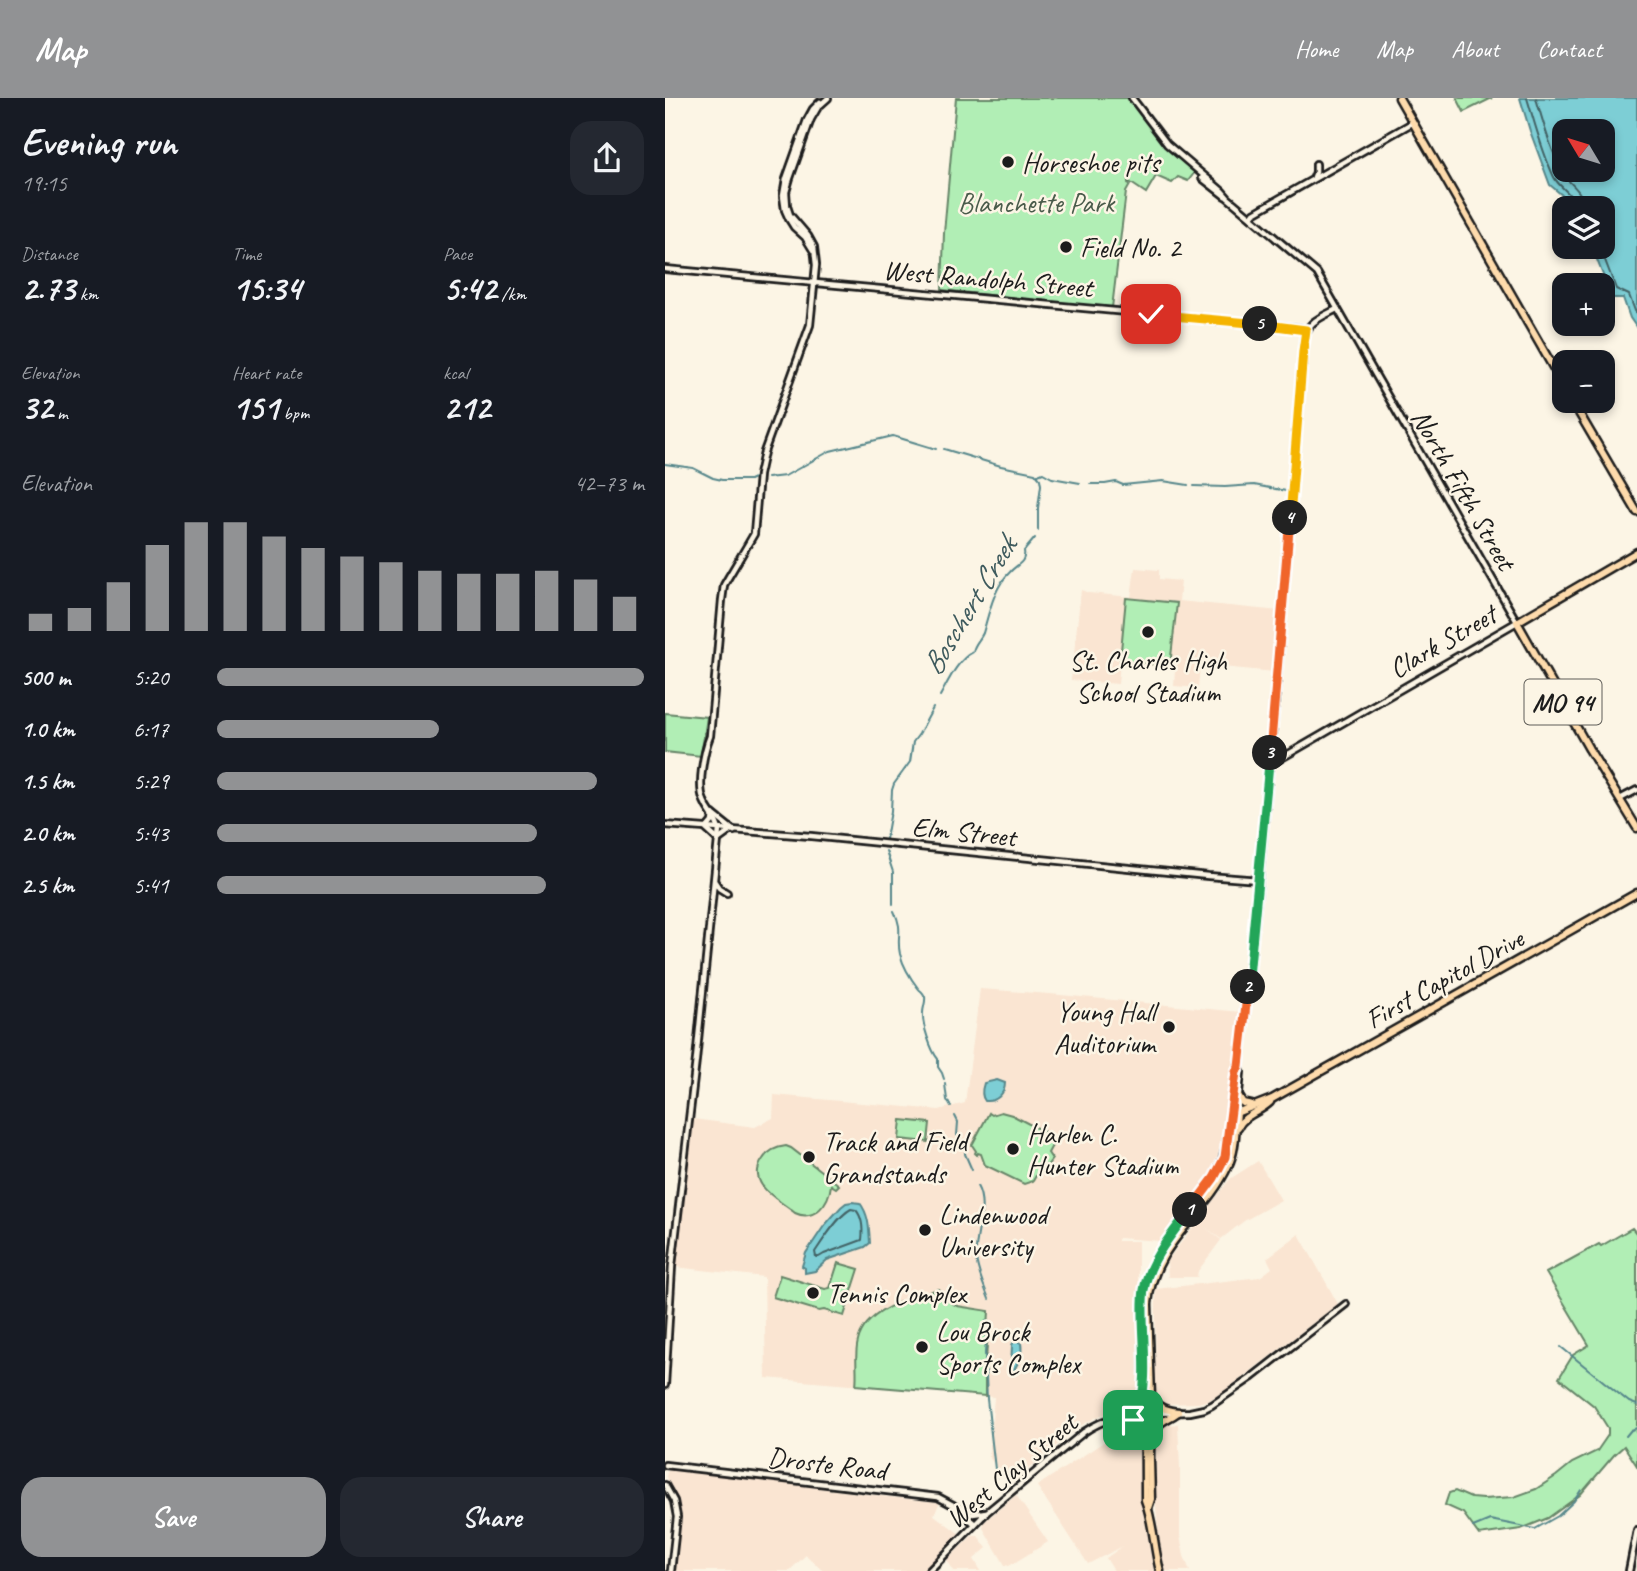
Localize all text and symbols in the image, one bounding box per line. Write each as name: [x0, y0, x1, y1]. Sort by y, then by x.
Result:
text: Map: [35, 28, 86, 70]
text: Home: [1295, 34, 1338, 64]
text: Map: [1376, 34, 1413, 64]
text: About: [1451, 34, 1499, 64]
text: Contact: [1537, 34, 1602, 64]
text: Evening run: [21, 119, 177, 166]
north arrow: [1552, 119, 1615, 182]
map controls: [1552, 119, 1615, 413]
button: share: [570, 121, 644, 195]
place label: Horseshoe pits: [1022, 145, 1162, 180]
marker: Horseshoe pits: [1000, 154, 1016, 170]
text: 19:15: [21, 169, 67, 198]
park label: Blanchette Park: [958, 185, 1116, 220]
button: layers: [1552, 196, 1615, 259]
place label: Field No. 2: [1080, 230, 1183, 265]
marker: Field No. 2: [1058, 239, 1074, 255]
text: Distance: [21, 242, 78, 266]
text: Time: [232, 242, 261, 266]
text: Pace: [443, 242, 472, 266]
street label: West Randolph Street: [882, 252, 1096, 305]
text: 2.73: [21, 266, 75, 311]
text: 15:34: [232, 266, 301, 311]
text: 5:42: [443, 266, 497, 311]
button: +: [1552, 273, 1615, 336]
text: km: [75, 282, 98, 306]
text: /km: [497, 282, 526, 306]
pin: [1121, 284, 1181, 344]
icon: check: [1132, 295, 1170, 333]
pin: 5: [1243, 306, 1277, 342]
text: 5: [1255, 311, 1264, 335]
button: −: [1552, 350, 1615, 413]
text: Elevation: [21, 361, 79, 385]
text: Heart rate: [232, 361, 301, 385]
text: kcal: [443, 361, 468, 385]
text: 32: [21, 385, 53, 430]
text: 151: [232, 385, 279, 430]
text: 212: [443, 385, 490, 430]
text: m: [53, 401, 68, 425]
text: bpm: [279, 401, 309, 425]
street label: North Fifth Street: [1403, 403, 1525, 578]
text: Elevation: [21, 469, 92, 498]
text: 42–73 m: [574, 469, 644, 498]
pin: 4: [1273, 500, 1307, 536]
text: 4: [1285, 505, 1294, 529]
water label: Boschert Creek: [913, 526, 1027, 682]
street label: Clark Street: [1382, 595, 1505, 686]
marker: St. Charles High School Stadium: [1140, 624, 1156, 640]
place label: St. Charles High School Stadium: [1069, 643, 1227, 710]
text: 500 m: [21, 663, 70, 692]
text: 5:20: [133, 663, 169, 692]
road number: MO 94: [1525, 680, 1601, 724]
text: 1.0 km: [21, 715, 75, 744]
text: 6:17: [133, 715, 169, 744]
pin: 3: [1253, 736, 1287, 770]
text: 3: [1265, 740, 1274, 764]
text: 1.5 km: [21, 767, 74, 796]
text: 5:29: [133, 767, 169, 796]
street label: Elm Street: [910, 809, 1020, 855]
text: 2.0 km: [21, 819, 75, 848]
text: 5:43: [133, 819, 169, 848]
text: 2.5 km: [21, 871, 74, 900]
text: 5:41: [133, 871, 169, 900]
street label: First Capitol Drive: [1359, 920, 1531, 1036]
pin: 2: [1231, 970, 1265, 1004]
text: 2: [1243, 974, 1252, 998]
place label: Young Hall Auditorium: [1054, 994, 1160, 1061]
marker: Young Hall Auditorium: [1161, 1019, 1177, 1035]
place label: Harlen C. Hunter Stadium: [1027, 1116, 1179, 1183]
place label: Track and Field Grandstands: [823, 1124, 971, 1191]
marker: Harlen C. Hunter Stadium: [1005, 1141, 1021, 1157]
marker: Track and Field Grandstands: [801, 1149, 817, 1165]
pin: 1: [1173, 1192, 1207, 1228]
place label: Lindenwood University: [939, 1197, 1051, 1264]
text: 1: [1185, 1197, 1194, 1221]
marker: Lindenwood University: [917, 1222, 933, 1238]
place label: Tennis Complex: [827, 1276, 968, 1311]
marker: Tennis Complex: [805, 1285, 821, 1301]
place label: Lou Brock Sports Complex: [936, 1314, 1082, 1381]
marker: Lou Brock Sports Complex: [914, 1339, 930, 1355]
pin: [1103, 1390, 1163, 1450]
icon: arrive: [1114, 1401, 1152, 1439]
street label: West Clay Street: [938, 1404, 1086, 1535]
street label: Droste Road: [766, 1439, 892, 1489]
button: Save: [21, 1477, 326, 1557]
button: Share: [340, 1477, 644, 1557]

